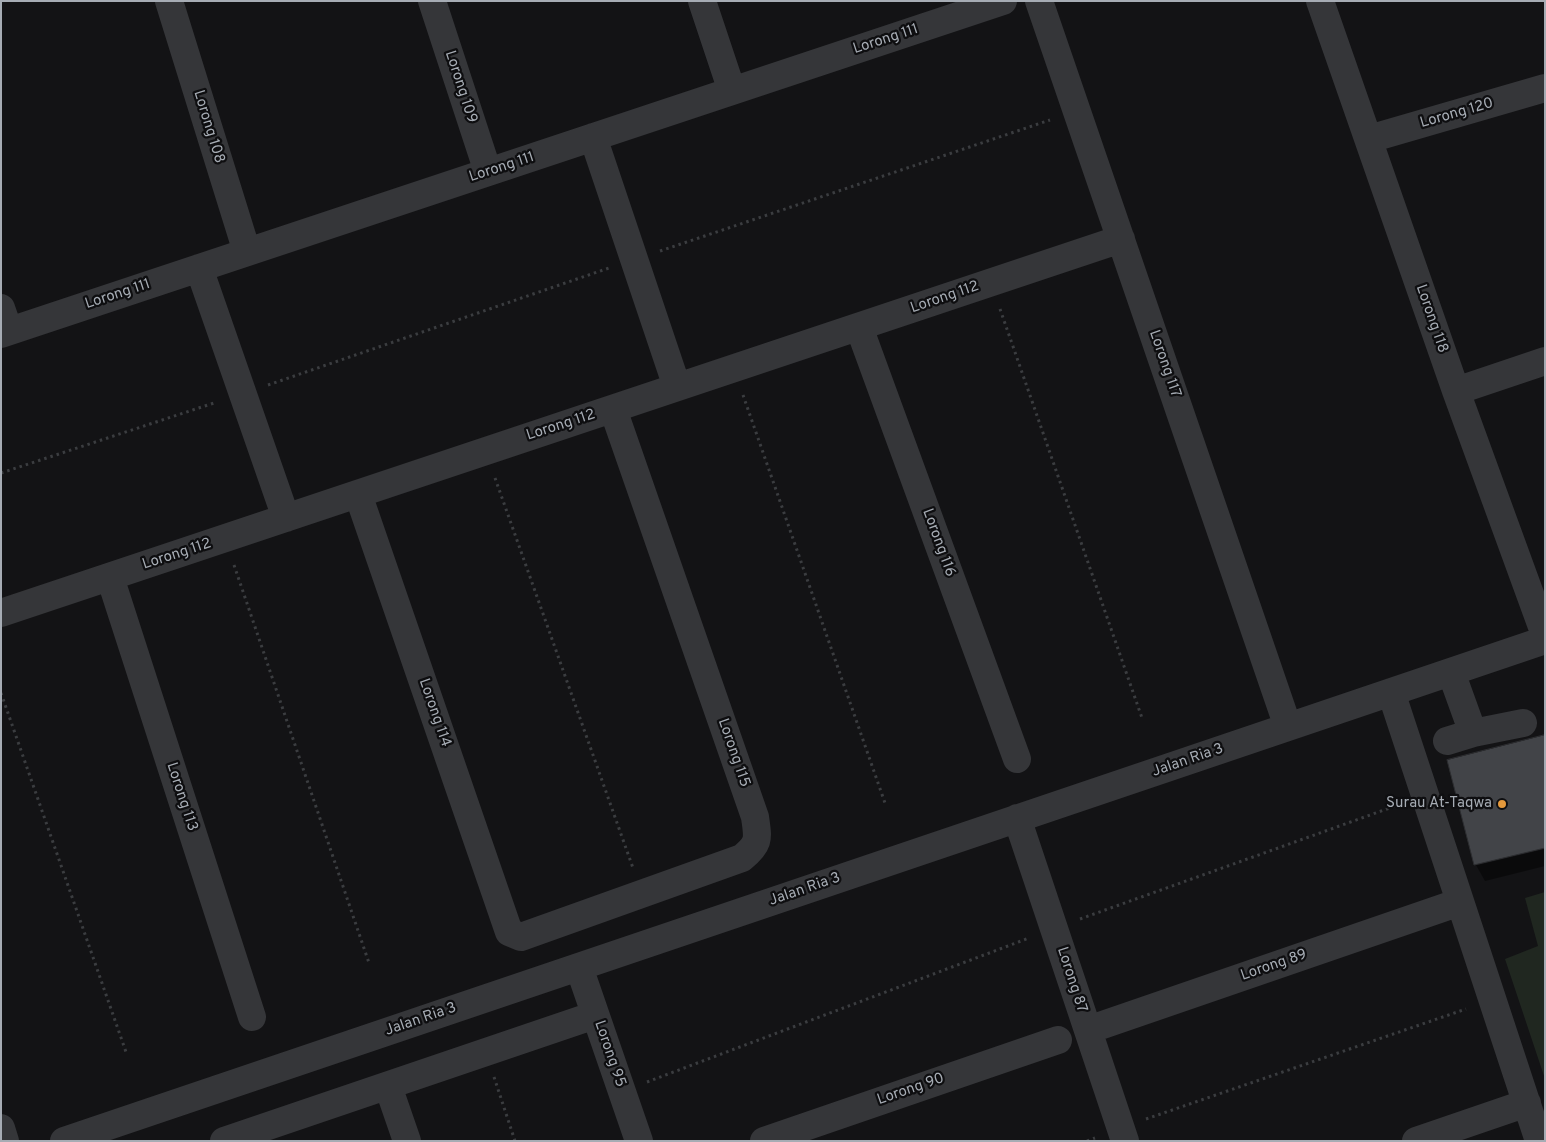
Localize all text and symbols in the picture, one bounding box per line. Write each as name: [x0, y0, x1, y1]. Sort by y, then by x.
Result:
street label: Lorong 111: [851, 21, 921, 59]
street label: Lorong 109: [440, 48, 480, 126]
street label: Lorong 108: [188, 88, 228, 166]
street label: Lorong 120: [1418, 95, 1496, 133]
street label: Lorong 111: [467, 149, 537, 187]
street label: Lorong 111: [83, 276, 153, 314]
street label: Lorong 112: [908, 278, 982, 318]
street label: Lorong 118: [1411, 282, 1451, 356]
street label: Lorong 117: [1144, 328, 1184, 400]
street label: Lorong 112: [524, 406, 598, 446]
street label: Lorong 116: [917, 506, 959, 580]
street label: Lorong 112: [140, 535, 214, 575]
street label: Lorong 114: [414, 676, 454, 750]
street label: Lorong 115: [713, 716, 753, 790]
street label: Jalan Ria 3: [1150, 740, 1226, 782]
street label: Lorong 113: [161, 760, 201, 834]
place label: Surau At-Taqwa: [1386, 795, 1492, 813]
marker: Surau At-Taqwa: [1496, 798, 1508, 810]
street label: Jalan Ria 3: [767, 869, 843, 911]
street label: Lorong 87: [1052, 945, 1090, 1015]
street label: Lorong 89: [1238, 946, 1310, 986]
street label: Jalan Ria 3: [383, 999, 459, 1041]
street label: Lorong 95: [589, 1018, 629, 1090]
street label: Lorong 90: [875, 1070, 947, 1110]

